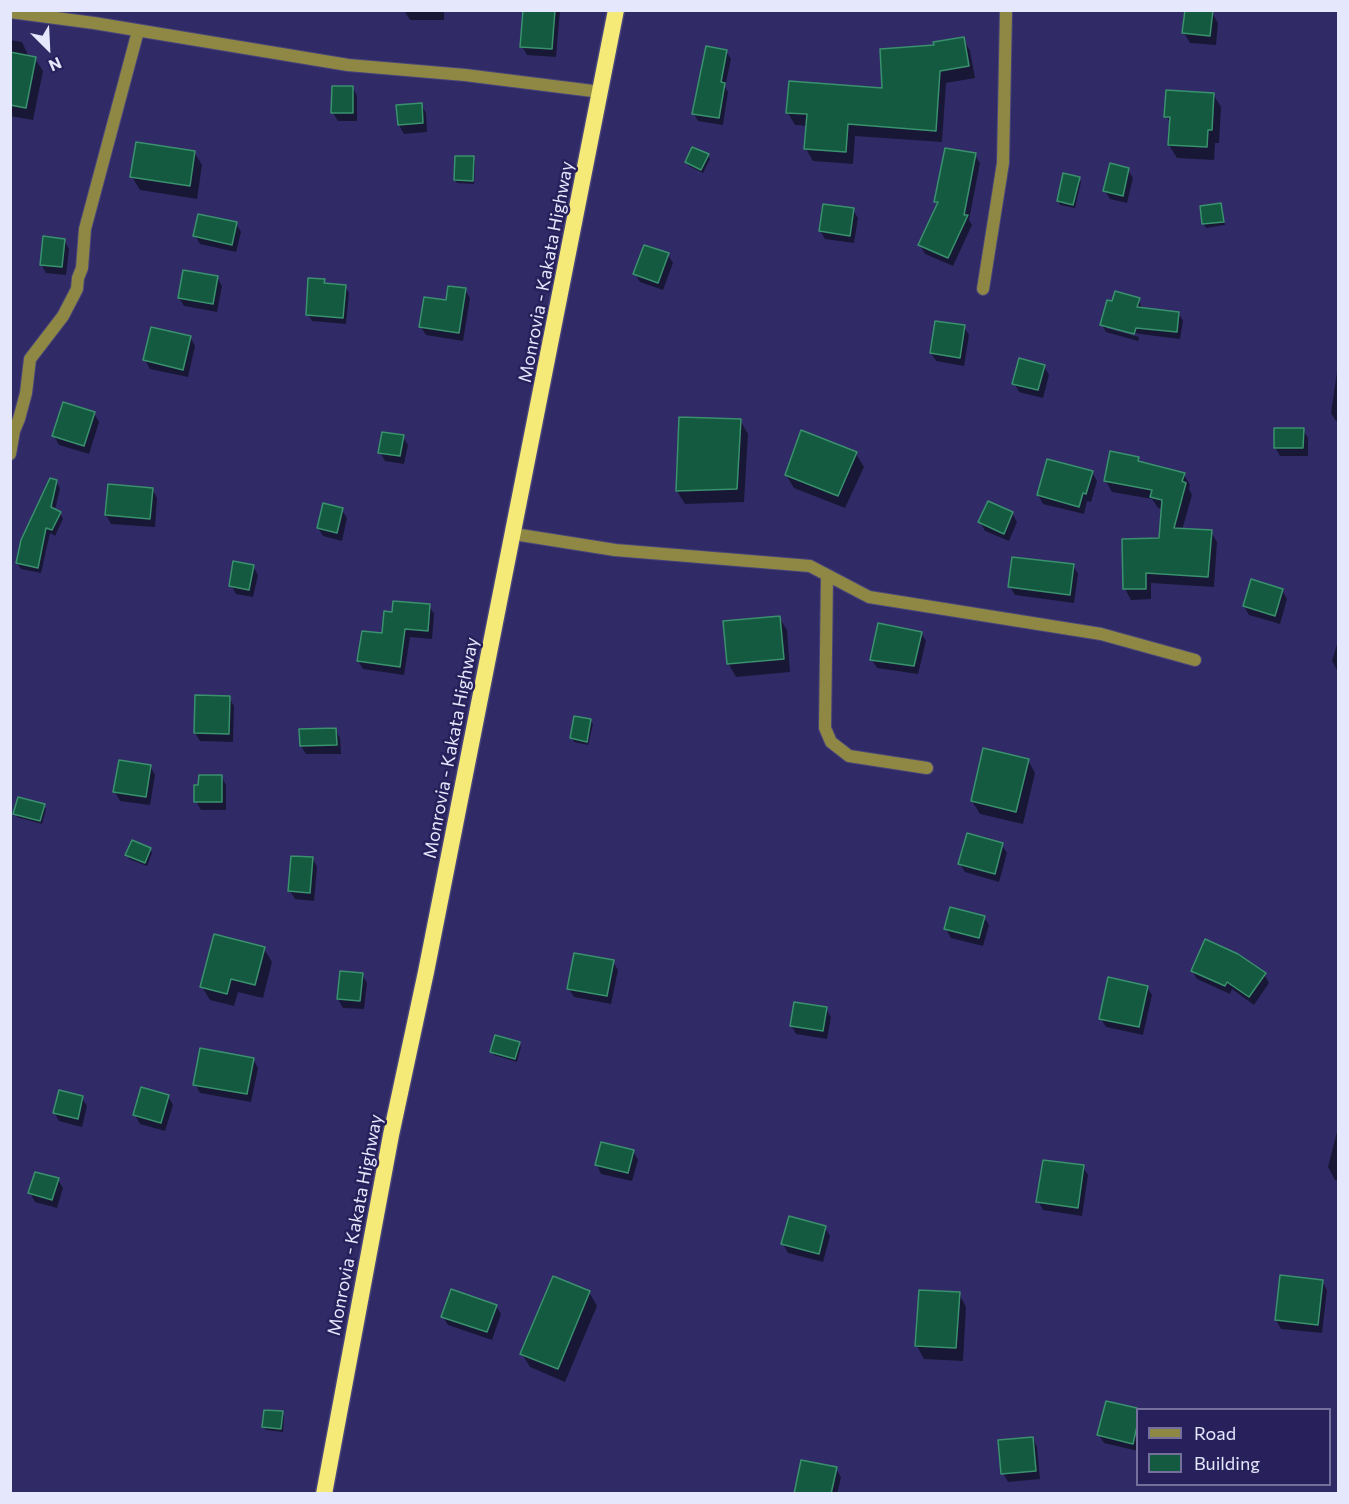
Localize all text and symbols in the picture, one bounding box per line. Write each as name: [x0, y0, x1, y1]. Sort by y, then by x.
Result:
north arrow: [18, 18, 78, 78]
text: N: [46, 54, 65, 76]
street label: Monrovia - Kakata Highway: [514, 160, 578, 384]
street label: Monrovia - Kakata Highway: [419, 636, 483, 860]
street label: Monrovia - Kakata Highway: [323, 1113, 387, 1337]
legend: [1136, 1408, 1331, 1486]
text: Road: [1194, 1422, 1236, 1444]
text: Building: [1194, 1452, 1260, 1474]

